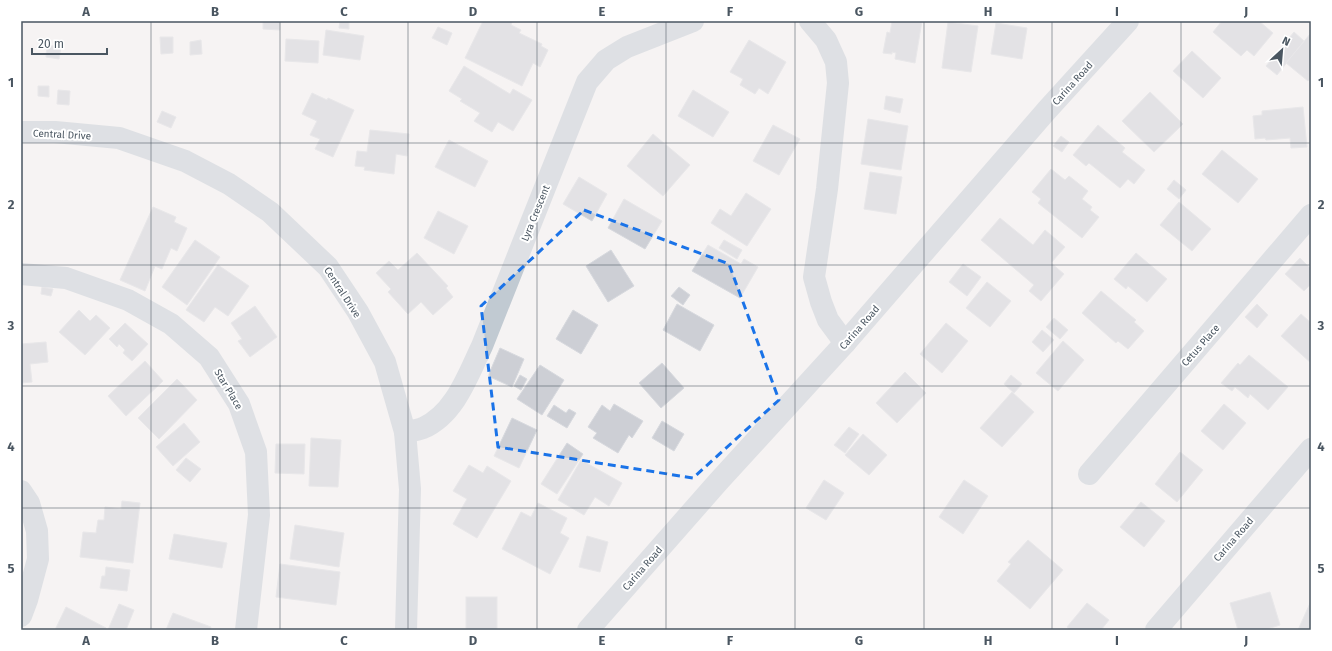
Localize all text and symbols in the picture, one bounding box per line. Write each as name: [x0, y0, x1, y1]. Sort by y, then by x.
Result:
text: A: [81, 4, 90, 19]
text: B: [211, 4, 219, 19]
text: C: [340, 4, 348, 19]
text: D: [469, 4, 478, 19]
text: E: [599, 4, 606, 19]
text: F: [727, 4, 734, 19]
text: G: [855, 4, 863, 19]
text: H: [984, 4, 992, 19]
text: I: [1115, 4, 1119, 19]
text: J: [1243, 4, 1248, 19]
scale bar: [32, 30, 107, 56]
north arrow: [1262, 30, 1302, 70]
text: N: [1280, 34, 1292, 49]
text: 20 m: [38, 37, 64, 51]
street label: Carina Road: [1050, 59, 1095, 108]
text: 1: [8, 75, 14, 90]
text: 1: [1318, 75, 1324, 90]
street label: Central Drive: [33, 127, 91, 143]
street label: Lyra Crescent: [519, 183, 553, 243]
text: 2: [8, 197, 15, 212]
text: 2: [1318, 197, 1325, 212]
street label: Central Drive: [321, 265, 363, 320]
street label: Carina Road: [837, 303, 882, 352]
text: 3: [7, 318, 15, 333]
text: 3: [1317, 318, 1325, 333]
street label: Cetus Place: [1179, 322, 1222, 369]
street label: Star Place: [211, 367, 245, 412]
text: 4: [7, 439, 15, 454]
text: 4: [1317, 439, 1325, 454]
street label: Carina Road: [1211, 515, 1256, 564]
street label: Carina Road: [620, 544, 665, 593]
text: 5: [8, 561, 15, 576]
text: 5: [1318, 561, 1325, 576]
text: A: [81, 633, 90, 648]
text: B: [211, 633, 219, 648]
text: C: [340, 633, 348, 648]
text: D: [469, 633, 478, 648]
text: E: [599, 633, 606, 648]
text: F: [727, 633, 734, 648]
text: G: [855, 633, 863, 648]
text: H: [984, 633, 992, 648]
text: I: [1115, 633, 1119, 648]
text: J: [1243, 633, 1248, 648]

